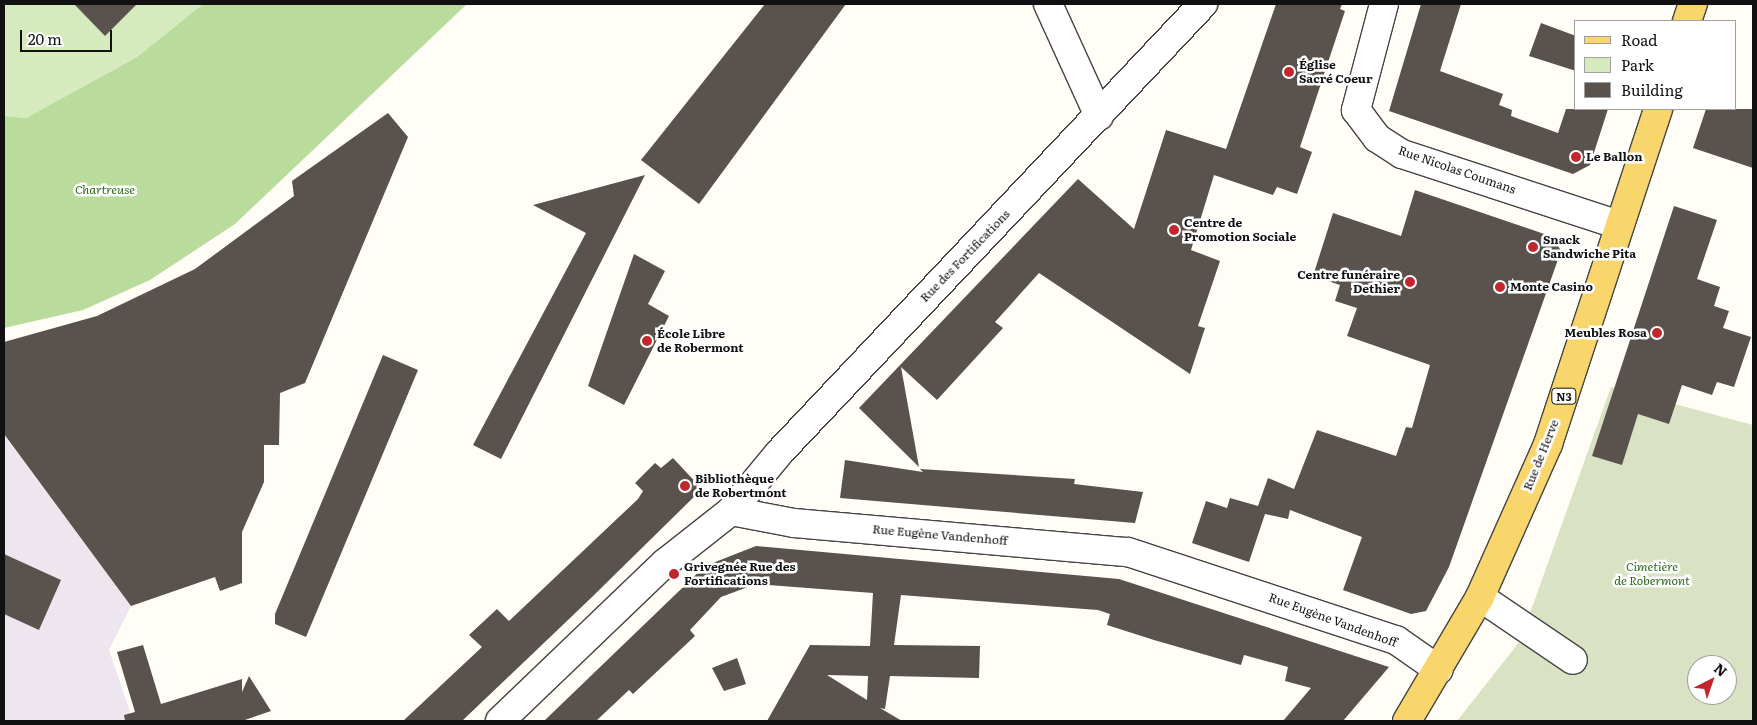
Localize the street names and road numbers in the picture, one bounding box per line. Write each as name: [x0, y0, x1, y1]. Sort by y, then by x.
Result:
street label: Rue Nicolas Coumans: [1396, 143, 1518, 197]
street label: Rue des Fortifications: [917, 207, 1013, 305]
road number: N3: [1550, 388, 1578, 404]
street label: Rue de Herve: [1520, 418, 1562, 492]
street label: Rue Eugène Vandenhoff: [872, 522, 1008, 548]
street label: Rue Eugène Vandenhoff: [1267, 590, 1399, 650]

